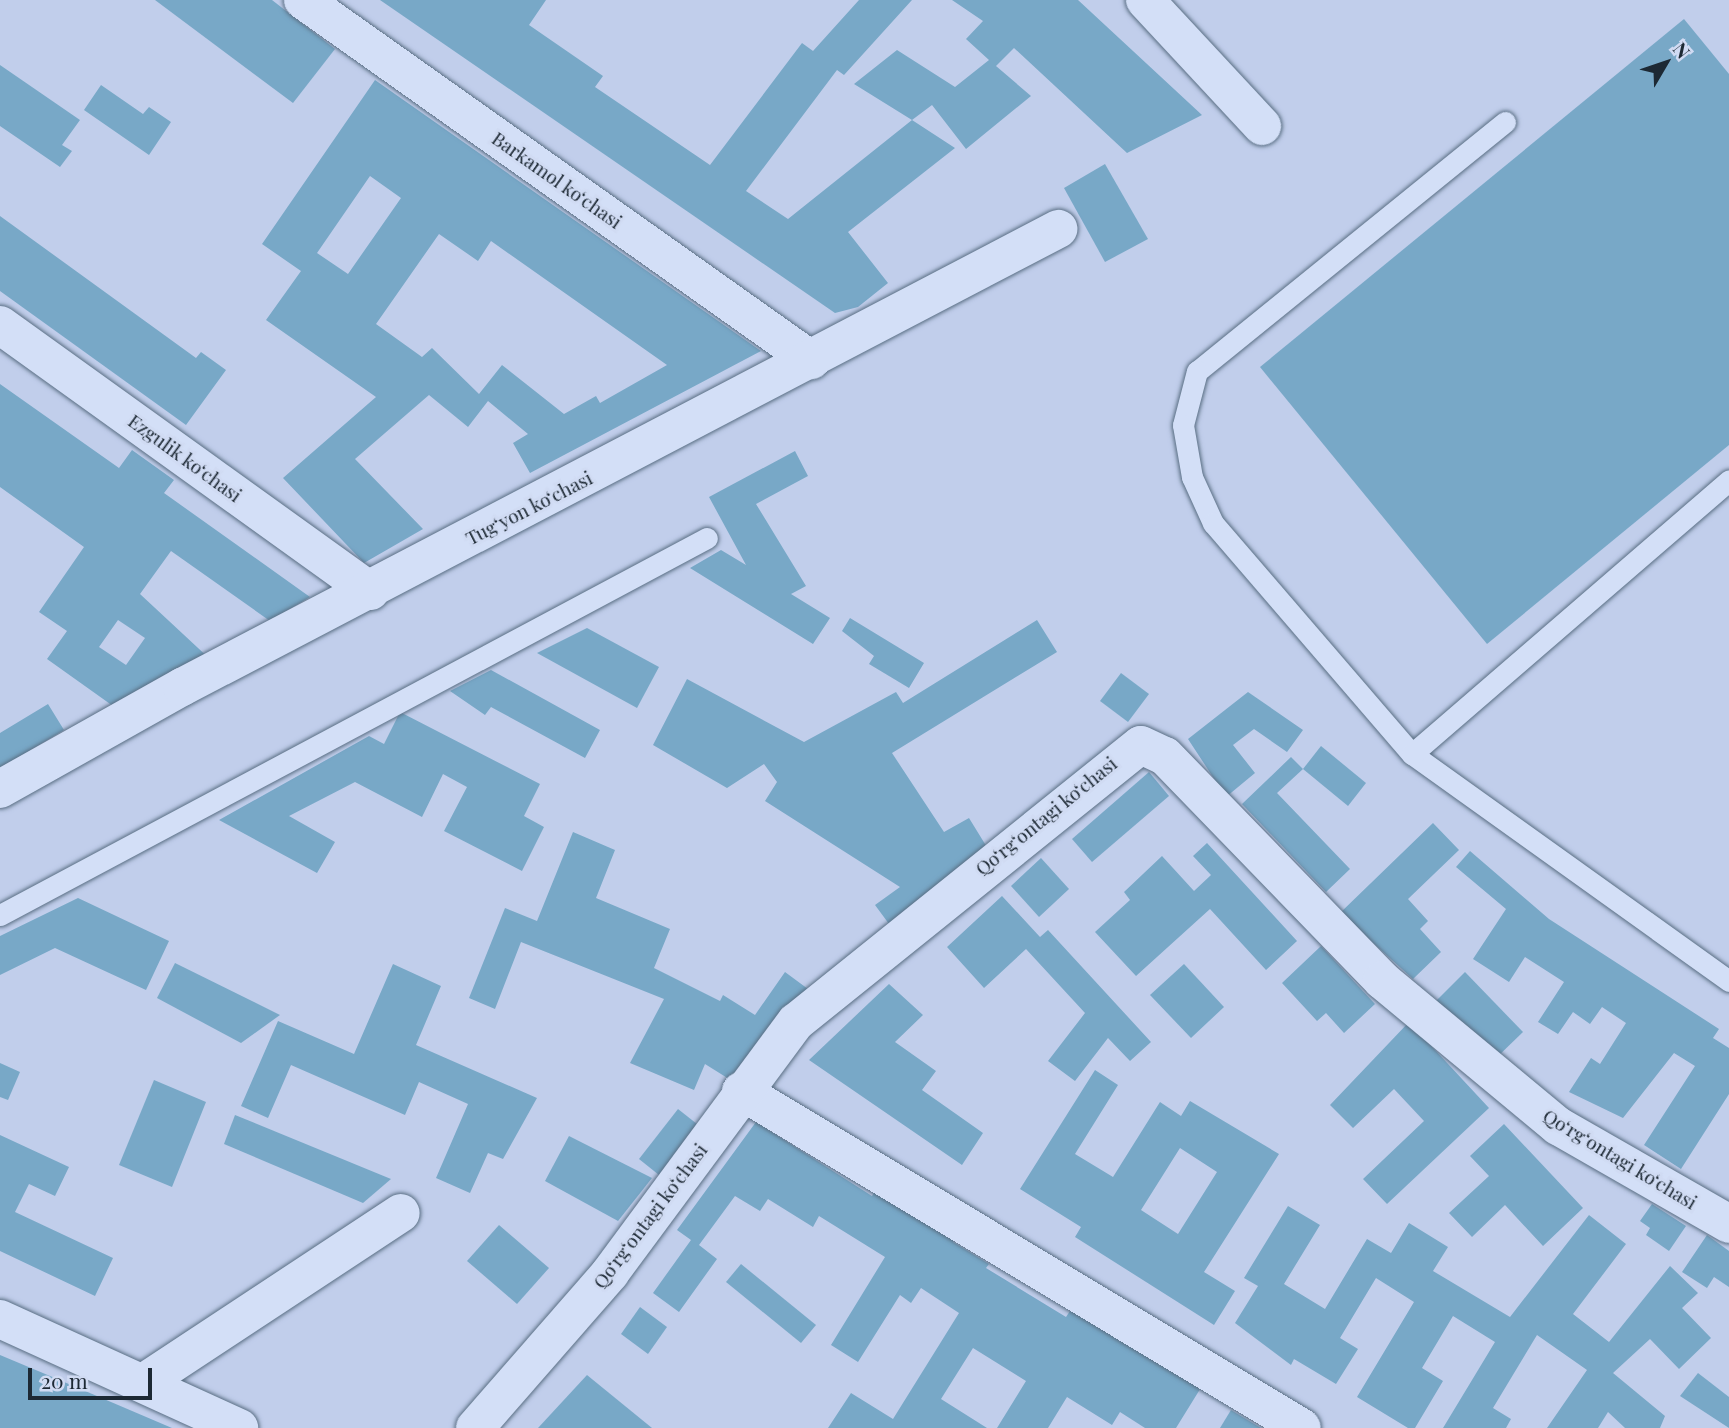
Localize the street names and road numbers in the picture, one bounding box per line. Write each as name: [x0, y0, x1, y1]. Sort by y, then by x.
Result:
street label: Barkamol koʻchasi: [488, 127, 626, 233]
street label: Ezgulik koʻchasi: [124, 409, 246, 507]
street label: Tugʻyon koʻchasi: [462, 466, 596, 550]
street label: Qo‘rg‘ontagi ko‘chasi: [970, 752, 1122, 880]
street label: Qo‘rg‘ontagi ko‘chasi: [1539, 1104, 1701, 1214]
street label: Qo‘rg‘ontagi ko‘chasi: [588, 1139, 712, 1293]

